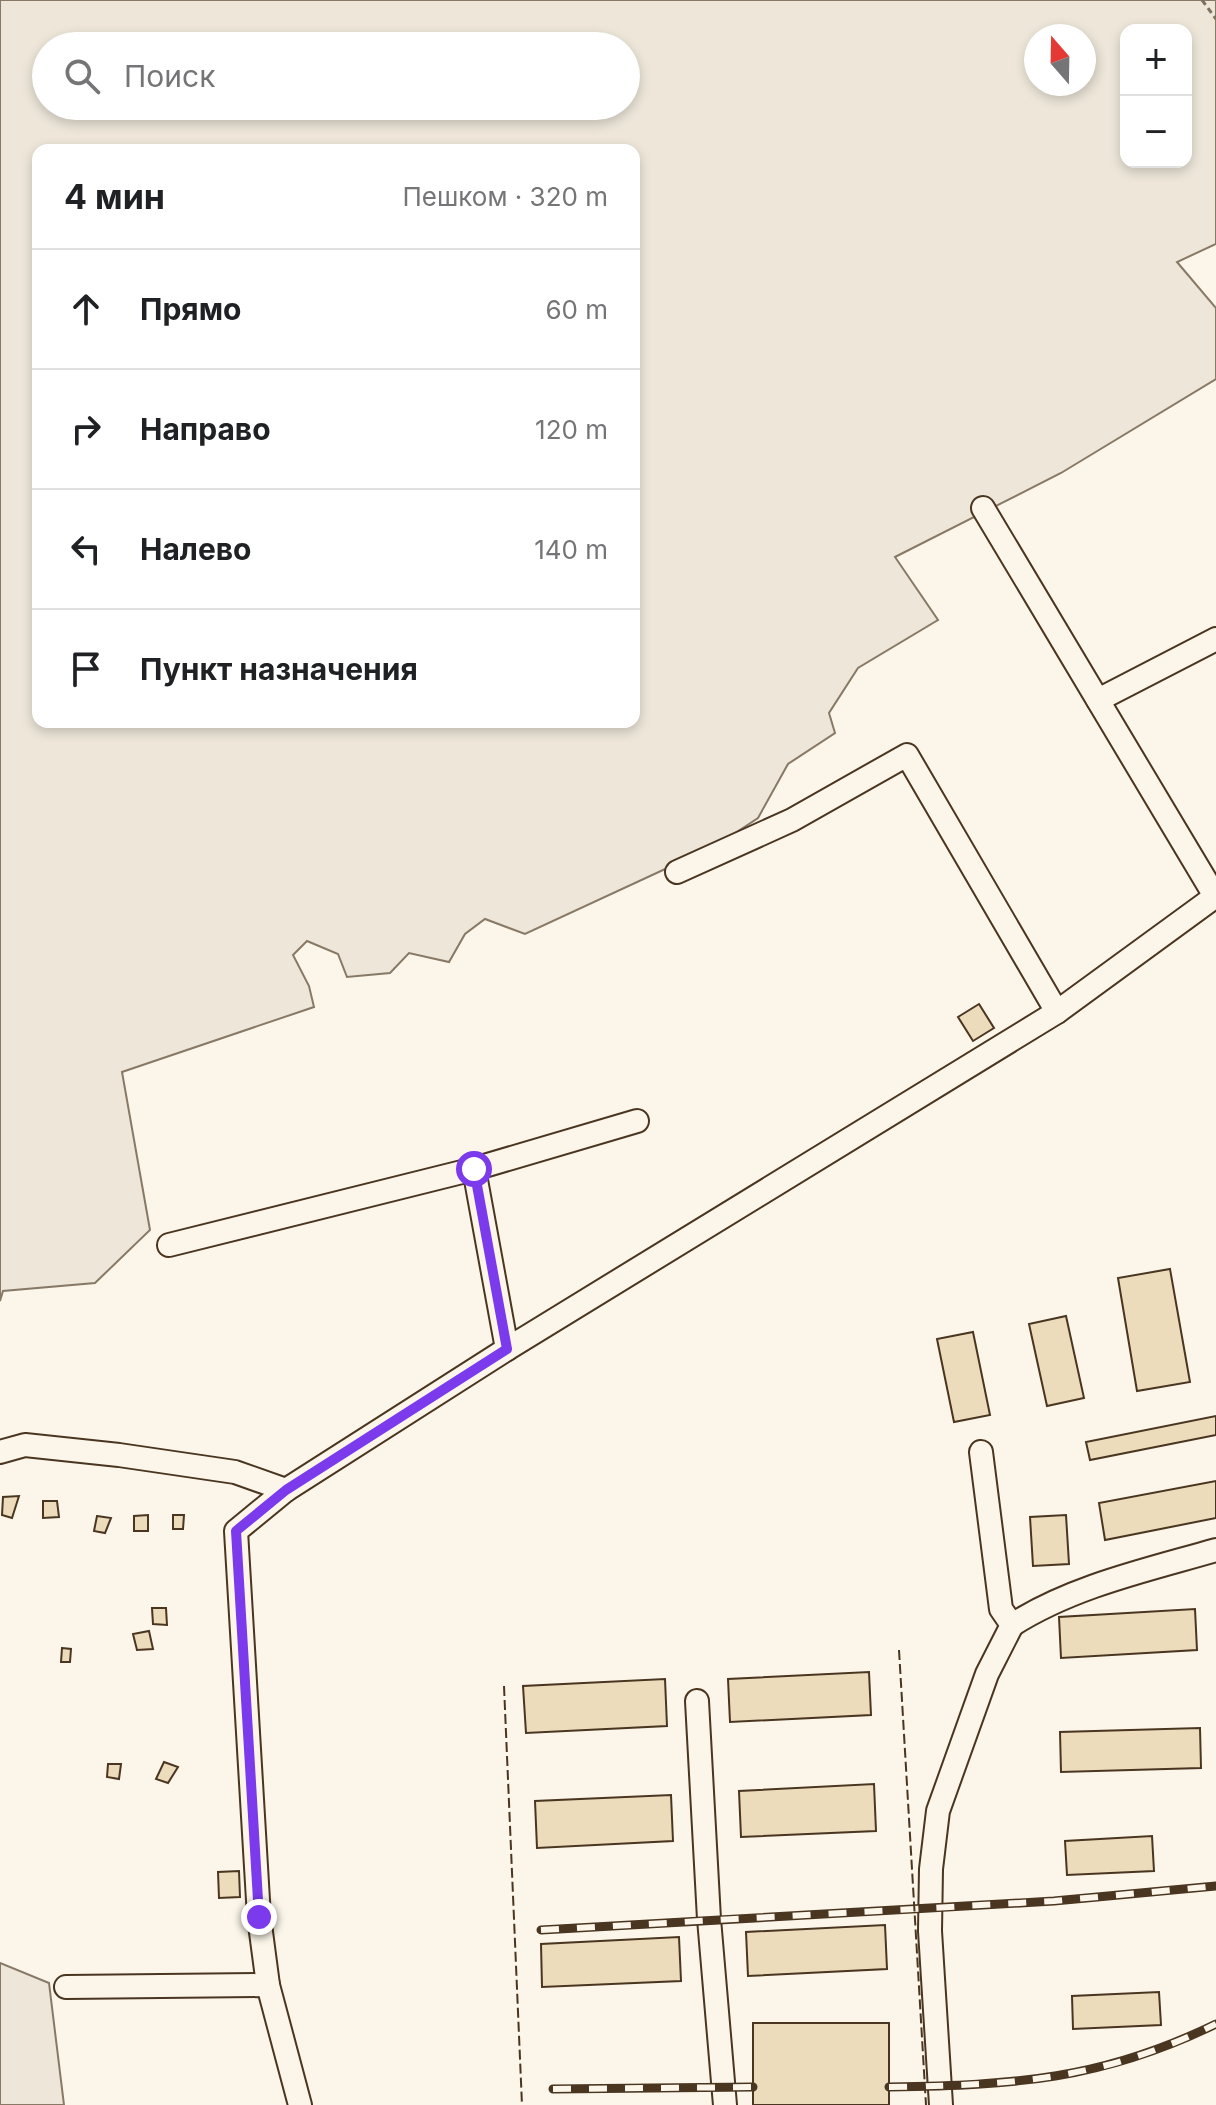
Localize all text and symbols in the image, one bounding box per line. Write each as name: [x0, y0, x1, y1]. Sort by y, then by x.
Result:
north arrow: [1024, 24, 1096, 96]
map controls: [1120, 24, 1192, 168]
button: +: [1120, 24, 1192, 96]
search box: [32, 32, 640, 120]
icon: search: [60, 54, 104, 98]
text: Поиск: [124, 58, 215, 94]
button: −: [1120, 96, 1192, 168]
text: 4 мин: [64, 176, 165, 217]
text: Пешком · 320 m: [403, 181, 608, 212]
icon: ahead: [64, 287, 108, 331]
text: Прямо: [140, 291, 241, 327]
text: 60 m: [545, 294, 608, 325]
icon: right: [64, 407, 108, 451]
text: Направо: [140, 411, 271, 447]
text: 120 m: [535, 414, 608, 445]
icon: left: [64, 527, 108, 571]
text: Налево: [140, 531, 252, 567]
text: 140 m: [534, 534, 608, 565]
icon: arrive: [64, 647, 108, 691]
text: Пункт назначения: [140, 651, 418, 687]
route start: [456, 1151, 492, 1187]
route end: [241, 1899, 277, 1935]

